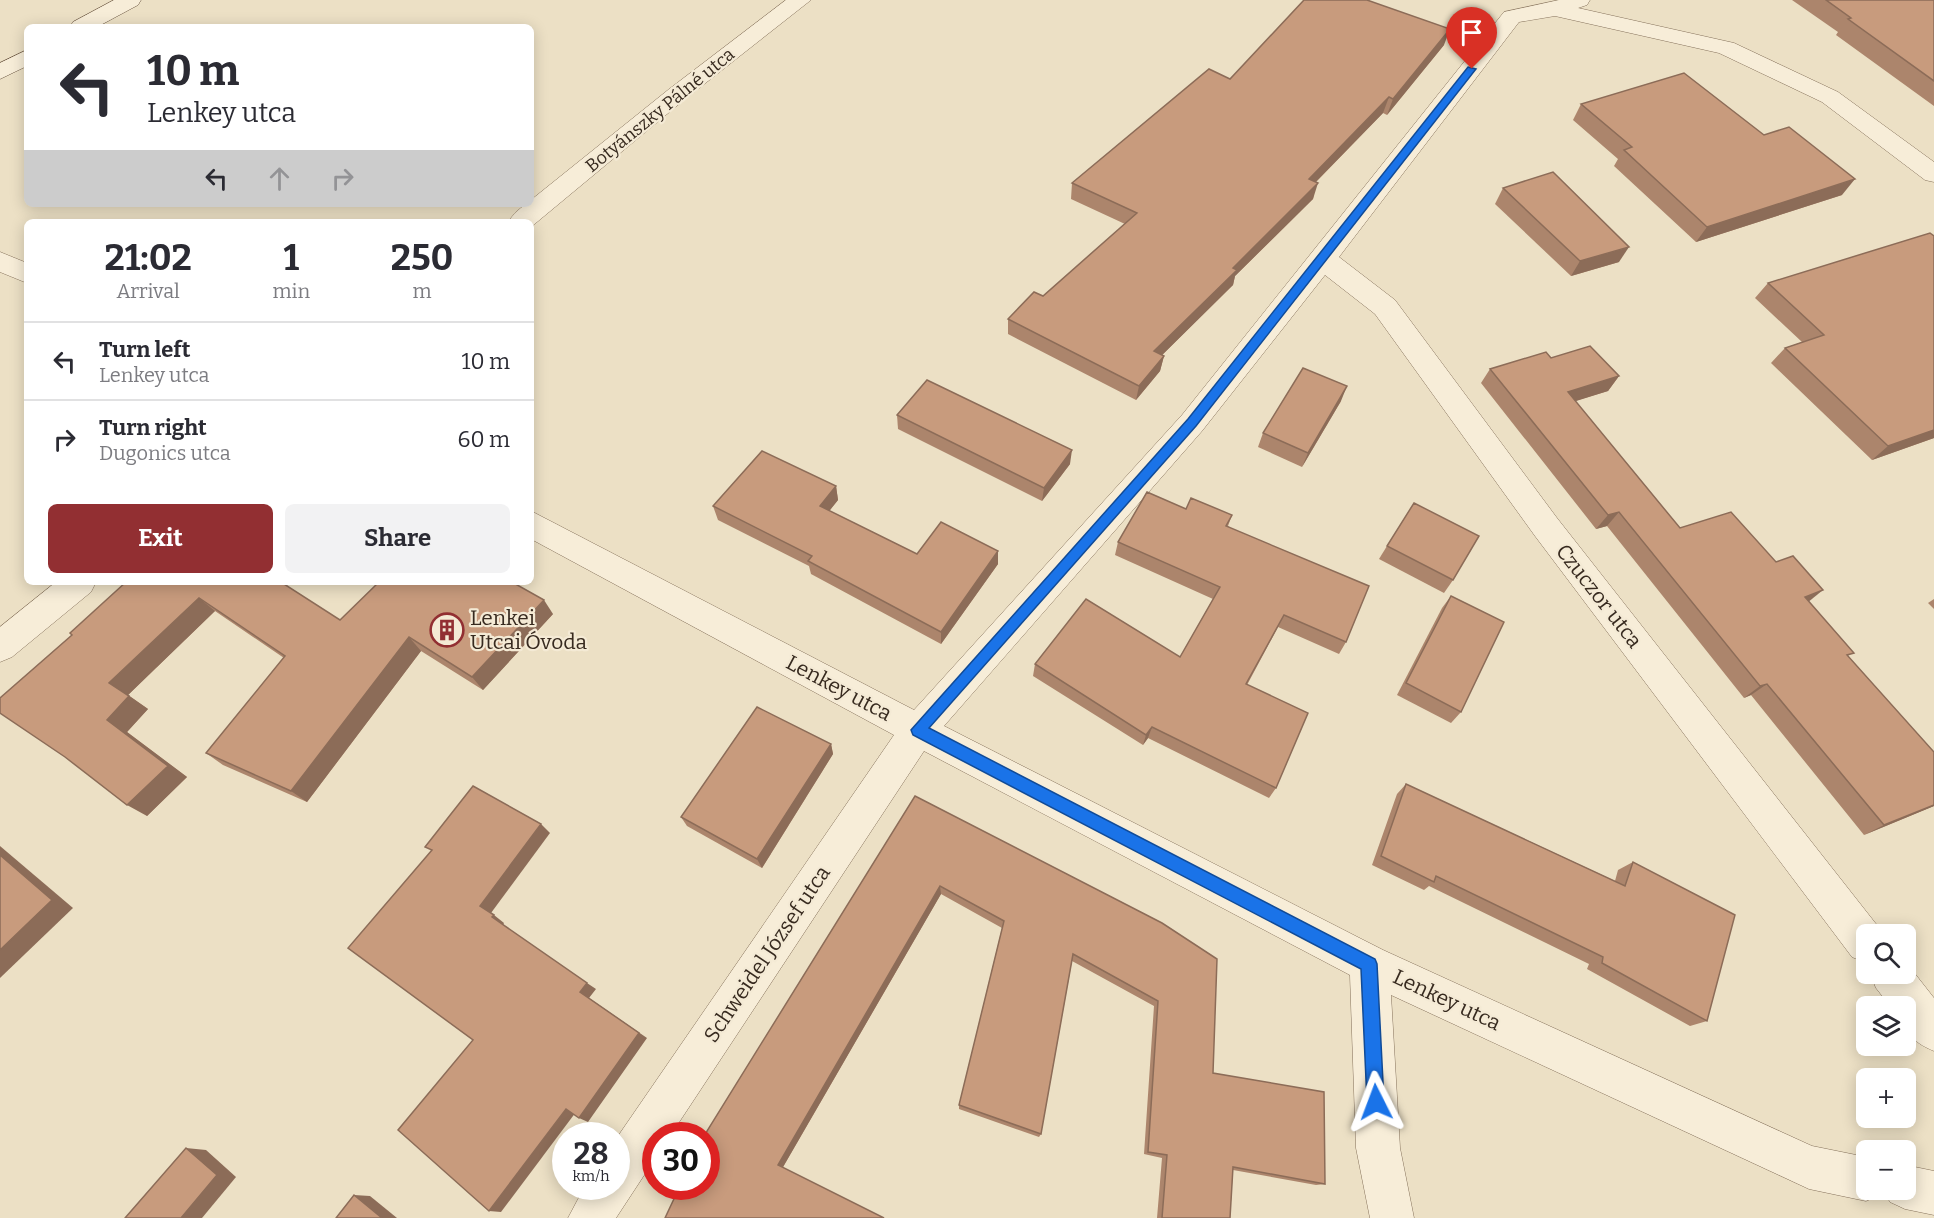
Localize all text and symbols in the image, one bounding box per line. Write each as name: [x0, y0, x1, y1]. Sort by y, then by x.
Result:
pin: [1446, 7, 1497, 69]
icon: arrive: [1455, 16, 1488, 49]
street label: Botyánszky Pálné utca: [581, 43, 739, 177]
text: 10 m: [147, 46, 239, 96]
icon: left: [48, 48, 126, 126]
text: Lenkey utca: [147, 97, 296, 129]
icon: left: [200, 162, 233, 195]
icon: ahead: [263, 162, 296, 195]
icon: right: [326, 162, 359, 195]
text: 21:02: [105, 236, 192, 280]
text: 1: [283, 236, 299, 280]
text: 250: [391, 236, 453, 280]
text: Arrival: [117, 279, 180, 303]
text: min: [272, 279, 310, 303]
text: m: [413, 279, 432, 303]
text: Turn left: [99, 336, 191, 363]
icon: left: [48, 345, 81, 378]
text: 10 m: [462, 348, 510, 375]
text: Lenkey utca: [99, 363, 209, 387]
text: Turn right: [99, 414, 207, 441]
icon: right: [48, 423, 81, 456]
text: 60 m: [458, 426, 510, 453]
text: Dugonics utca: [99, 441, 231, 465]
button: Exit: [48, 504, 273, 573]
button: Share: [285, 504, 510, 573]
street label: Czuczor utca: [1550, 539, 1648, 654]
place label: Lenkei Utcai Óvoda: [470, 605, 587, 655]
building icon: Lenkei Utcai Óvoda: [429, 612, 465, 648]
street label: Lenkey utca: [782, 649, 897, 727]
street label: Schweidel József utca: [698, 860, 836, 1047]
map controls: [1856, 924, 1916, 1200]
button: search: [1856, 924, 1916, 984]
street label: Lenkey utca: [1389, 964, 1505, 1036]
button: layers: [1856, 996, 1916, 1056]
button: +: [1856, 1068, 1916, 1128]
position arrow: [1344, 1070, 1408, 1134]
speed limit sign: 30: [642, 1122, 720, 1200]
text: 28: [574, 1136, 608, 1172]
button: −: [1856, 1140, 1916, 1200]
text: km/h: [572, 1167, 610, 1185]

